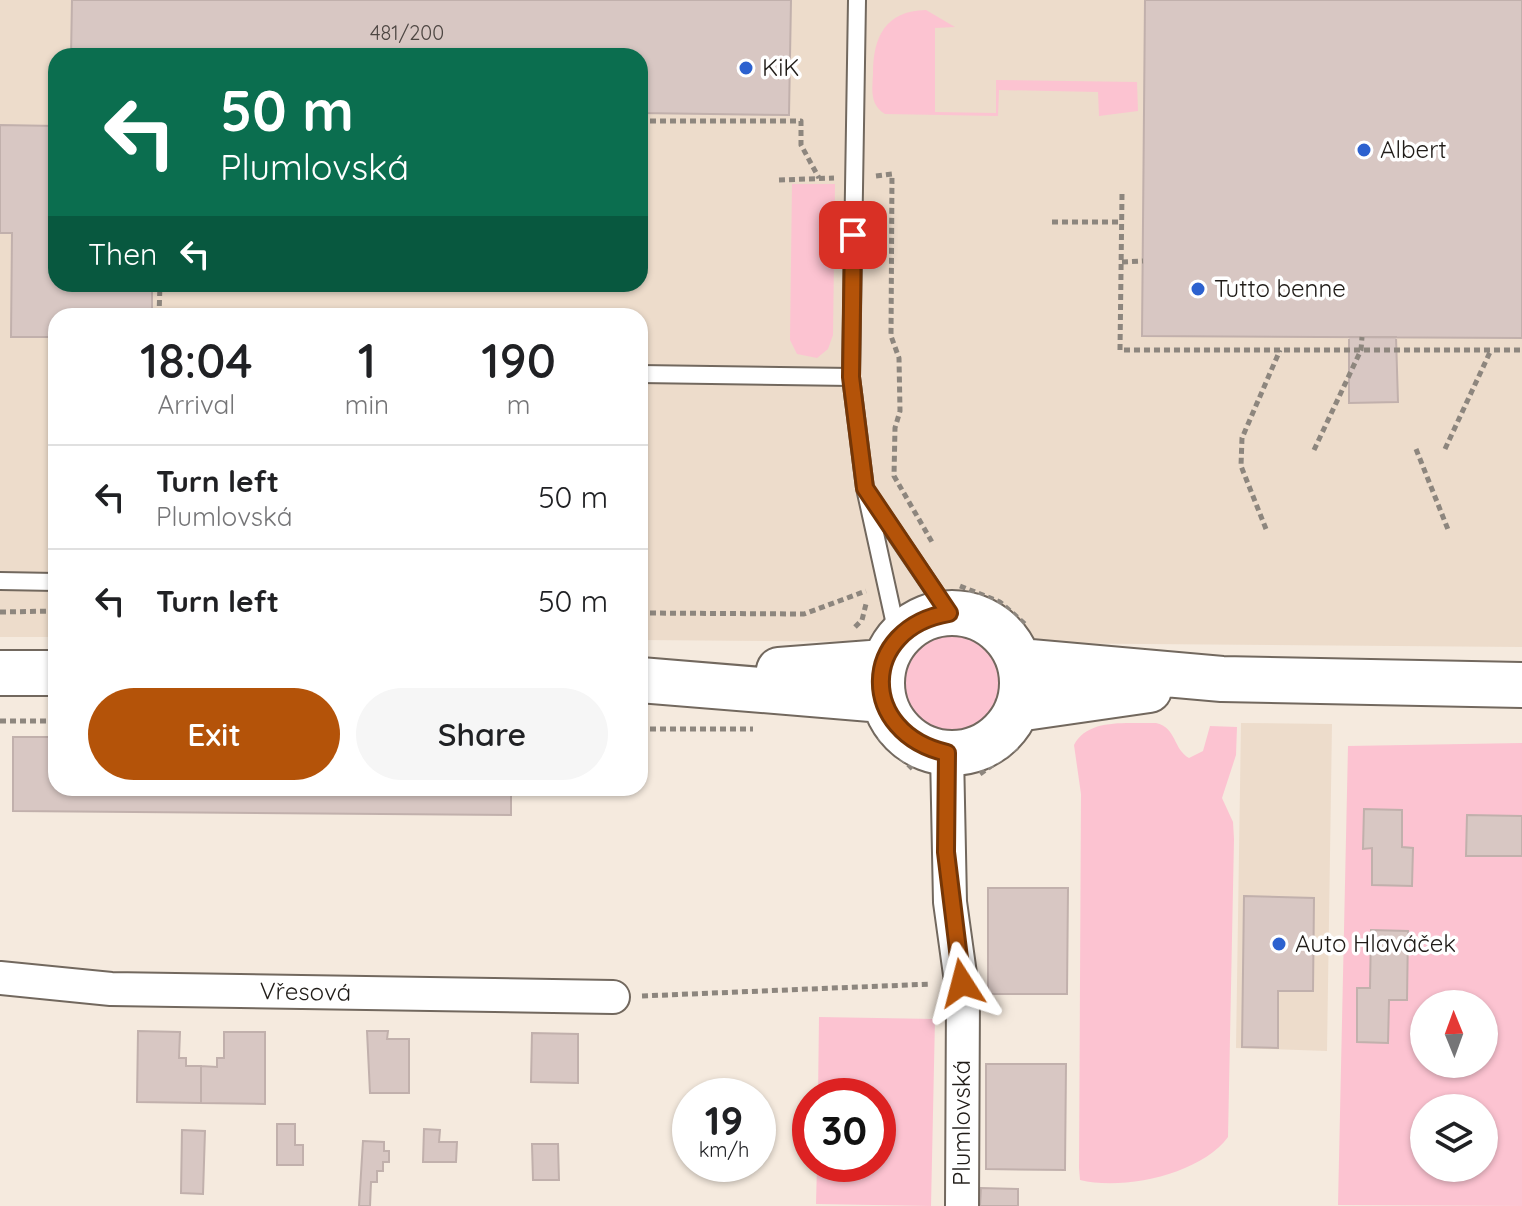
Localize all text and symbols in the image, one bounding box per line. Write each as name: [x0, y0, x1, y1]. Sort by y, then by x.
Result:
house number: 481/200: [370, 20, 444, 45]
place label: KiK: [762, 52, 800, 82]
marker: KiK: [737, 59, 755, 77]
text: 50 m: [220, 75, 354, 145]
icon: left: [88, 80, 192, 184]
place label: Albert: [1380, 134, 1447, 164]
marker: Albert: [1355, 141, 1373, 159]
text: Plumlovská: [220, 144, 409, 189]
pin: [819, 201, 887, 269]
icon: arrive: [831, 213, 875, 257]
icon: left: [173, 232, 217, 276]
text: Then: [88, 235, 157, 273]
place label: Tutto benne: [1214, 273, 1346, 303]
marker: Tutto benne: [1189, 280, 1207, 298]
text: 18:04: [140, 330, 253, 390]
text: 1: [358, 330, 376, 390]
text: 190: [481, 330, 556, 390]
text: Arrival: [157, 388, 235, 421]
text: min: [345, 388, 389, 421]
text: m: [507, 388, 530, 421]
text: Turn left: [156, 462, 279, 500]
icon: left: [88, 475, 132, 519]
text: 50 m: [538, 478, 608, 516]
text: Plumlovská: [156, 500, 293, 533]
icon: left: [88, 579, 132, 623]
text: Turn left: [156, 582, 279, 620]
text: 50 m: [538, 582, 608, 620]
button: Exit: [88, 688, 340, 780]
button: Share: [356, 688, 608, 780]
place label: Auto Hlaváček: [1295, 928, 1456, 958]
marker: Auto Hlaváček: [1270, 935, 1288, 953]
position arrow: [920, 941, 1004, 1025]
street label: Vřesová: [259, 975, 352, 1007]
north arrow: [1410, 990, 1498, 1078]
map controls: [1410, 990, 1498, 1182]
street label: Plumlovská: [946, 1060, 976, 1186]
speed limit sign: 30: [792, 1078, 896, 1182]
button: layers: [1410, 1094, 1498, 1182]
text: 19: [705, 1095, 743, 1145]
text: km/h: [699, 1137, 749, 1162]

